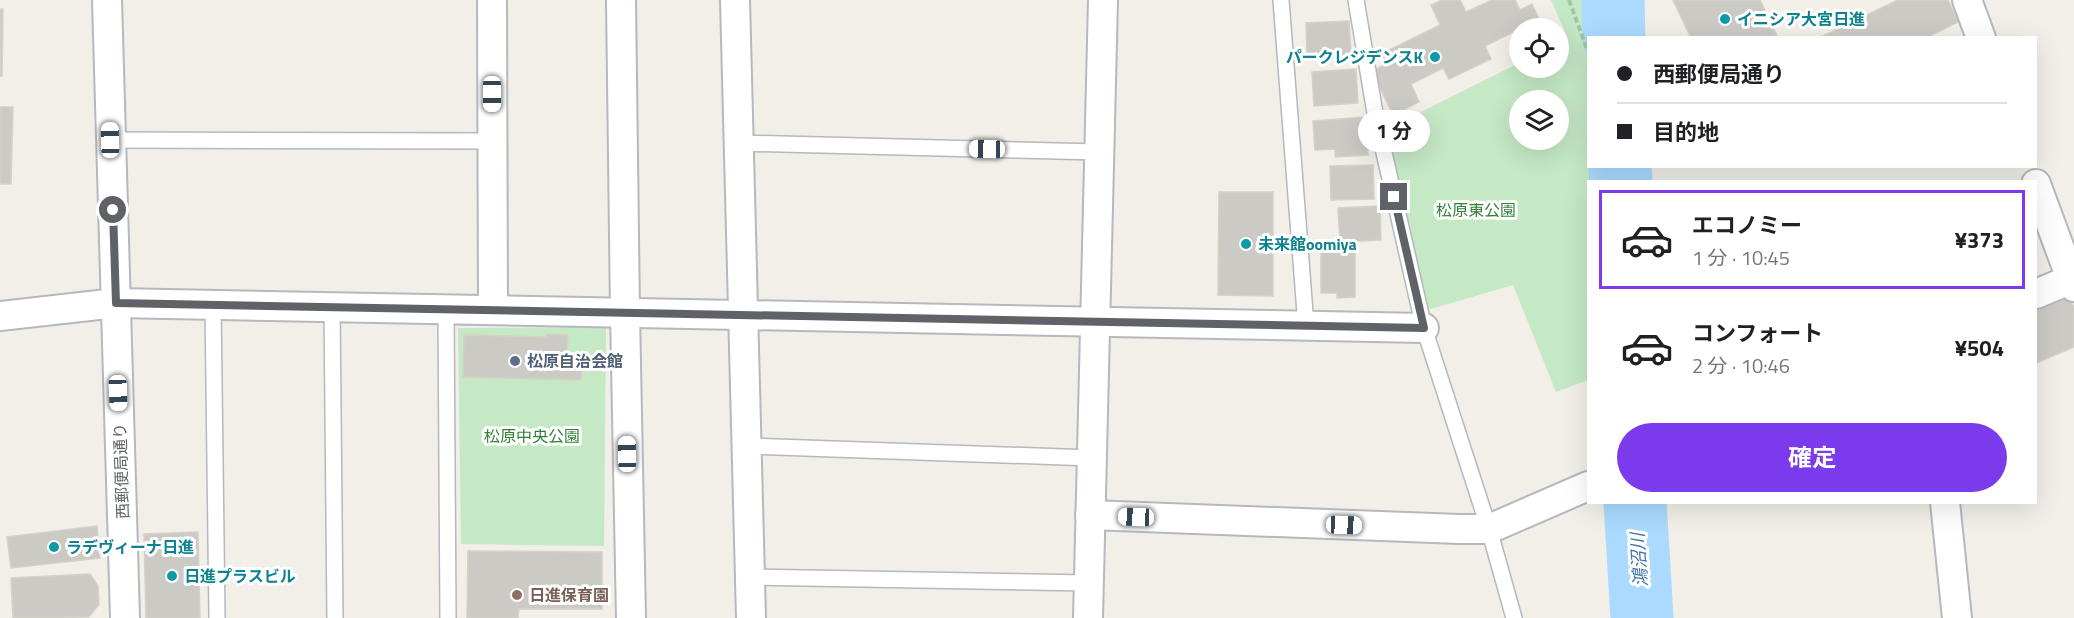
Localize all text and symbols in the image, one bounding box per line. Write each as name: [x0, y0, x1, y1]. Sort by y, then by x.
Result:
place label: イニシア大宮日進: [1737, 7, 1865, 31]
marker: イニシア大宮日進: [1718, 12, 1732, 26]
map controls: [1509, 18, 1569, 150]
button: locate: [1509, 18, 1569, 78]
place label: パークレジデンスK: [1286, 45, 1424, 69]
marker: パークレジデンスK: [1428, 50, 1442, 64]
text: 西郵便局通り: [1653, 57, 1785, 91]
car: [483, 76, 501, 112]
button: layers: [1509, 90, 1569, 150]
callout: 1 分: [1358, 110, 1430, 152]
text: 1 分: [1376, 115, 1412, 146]
text: 目的地: [1653, 115, 1719, 149]
car: [101, 122, 119, 158]
car: [969, 140, 1005, 158]
route end: [1380, 183, 1407, 210]
route start: [99, 196, 126, 223]
park label: 松原東公園: [1436, 198, 1516, 222]
text: エコノミー: [1692, 208, 1802, 242]
icon: car: [1620, 213, 1674, 267]
text: ¥373: [1955, 223, 2004, 257]
place label: 未来館oomiya: [1258, 232, 1357, 256]
marker: 未来館oomiya: [1239, 237, 1253, 251]
text: 1 分 · 10:45: [1692, 242, 1790, 273]
text: コンフォート: [1692, 316, 1823, 350]
icon: car: [1620, 321, 1674, 375]
text: ¥504: [1955, 331, 2004, 365]
place label: 松原自治会館: [527, 349, 623, 373]
text: 2 分 · 10:46: [1692, 350, 1790, 381]
marker: 松原自治会館: [508, 354, 522, 368]
car: [108, 375, 128, 411]
street label: 西郵便局通り: [107, 423, 135, 519]
button: 確定: [1617, 423, 2007, 492]
park label: 松原中央公園: [484, 424, 580, 448]
car: [618, 436, 636, 472]
car: [1118, 507, 1154, 527]
car: [1326, 515, 1362, 535]
water label: 鴻沼川: [1624, 530, 1654, 588]
place label: ラデヴィーナ日進: [66, 535, 194, 559]
marker: ラデヴィーナ日進: [47, 540, 61, 554]
place label: 日進プラスビル: [184, 564, 296, 588]
marker: 日進プラスビル: [165, 569, 179, 583]
place label: 日進保育園: [529, 583, 609, 607]
marker: 日進保育園: [510, 588, 524, 602]

